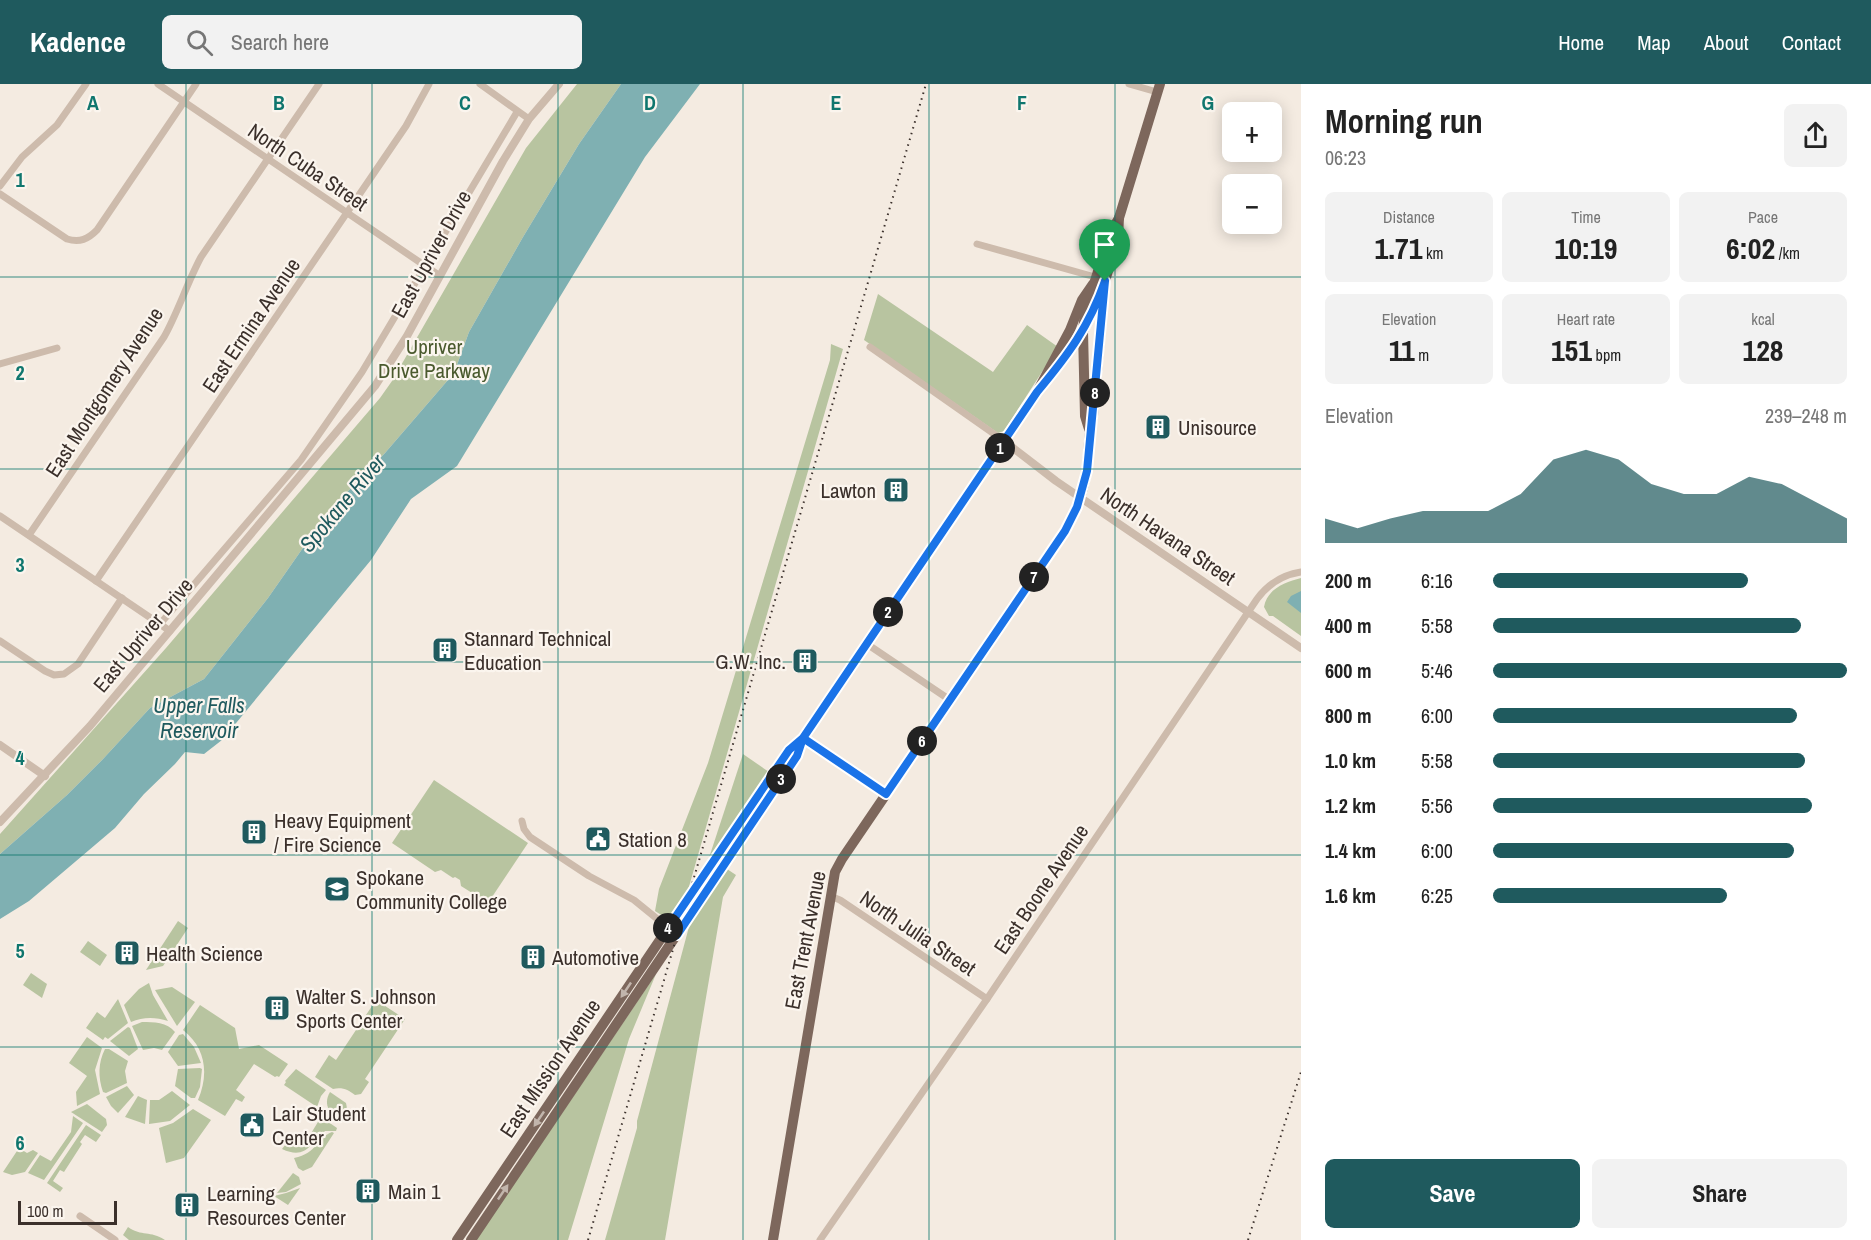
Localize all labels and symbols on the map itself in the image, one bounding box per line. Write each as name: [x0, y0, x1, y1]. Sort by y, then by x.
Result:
text: A: [87, 89, 99, 116]
text: B: [273, 89, 285, 116]
text: C: [459, 89, 471, 116]
text: D: [644, 89, 656, 116]
text: E: [831, 89, 842, 116]
text: F: [1017, 89, 1027, 116]
text: G: [1202, 89, 1214, 116]
street label: North Cuba Street: [242, 116, 374, 218]
text: 1: [15, 166, 25, 193]
street label: East Upriver Drive: [384, 185, 478, 323]
pin: [1079, 219, 1130, 281]
street label: East Ermina Avenue: [195, 252, 307, 398]
street label: East Montgomery Avenue: [38, 302, 170, 482]
park label: Upriver Drive Parkway: [378, 332, 490, 385]
text: 2: [15, 359, 25, 386]
pin: 8: [1080, 378, 1110, 408]
building icon: Unisource: [1143, 412, 1173, 442]
place label: Unisource: [1178, 413, 1256, 442]
pin: 1: [985, 433, 1015, 463]
water label: Spokane River: [292, 447, 392, 558]
building icon: Lawton: [881, 475, 911, 505]
place label: Lawton: [820, 476, 876, 505]
street label: North Havana Street: [1095, 480, 1241, 592]
text: 3: [15, 551, 25, 578]
pin: 7: [1019, 562, 1049, 592]
street label: East Upriver Drive: [86, 571, 200, 699]
pin: 2: [873, 597, 903, 627]
place label: Stannard Technical Education: [464, 624, 611, 677]
building icon: Stannard Technical Education: [430, 635, 460, 665]
building icon: G.W. Inc.: [790, 646, 820, 676]
place label: G.W. Inc.: [715, 647, 786, 676]
water label: Upper Falls Reservoir: [153, 690, 245, 745]
pin: 6: [907, 726, 937, 756]
text: 4: [15, 744, 25, 771]
pin: 3: [766, 764, 796, 794]
place label: Heavy Equipment / Fire Science: [274, 806, 411, 859]
building icon: Heavy Equipment / Fire Science: [239, 817, 269, 847]
street label: East Boone Avenue: [987, 818, 1095, 960]
public building icon: Station 8: [583, 824, 613, 854]
place label: Station 8: [618, 825, 687, 854]
place label: Spokane Community College: [356, 863, 507, 916]
street label: East Trent Avenue: [777, 868, 833, 1012]
school or university icon: Spokane Community College: [322, 874, 352, 904]
street label: North Julia Street: [854, 884, 982, 983]
pin: 4: [653, 913, 683, 943]
text: 5: [15, 937, 25, 964]
building icon: Health Science: [112, 938, 142, 968]
place label: Health Science: [146, 939, 263, 968]
building icon: Automotive: [518, 942, 548, 972]
place label: Automotive: [551, 943, 639, 972]
place label: Walter S. Johnson Sports Center: [296, 982, 436, 1035]
one-way arrow: [621, 982, 632, 998]
building icon: Walter S. Johnson Sports Center: [262, 993, 292, 1023]
street label: East Mission Avenue: [493, 993, 607, 1143]
place label: Lair Student Center: [272, 1099, 366, 1152]
public building icon: Lair Student Center: [237, 1110, 267, 1140]
one-way arrow: [534, 1111, 545, 1127]
text: 6: [15, 1129, 25, 1156]
building icon: Main 1: [353, 1176, 383, 1206]
place label: Main 1: [388, 1177, 441, 1206]
place label: Learning Resources Center: [207, 1179, 346, 1232]
one-way arrow: [498, 1183, 509, 1200]
building icon: Learning Resources Center: [172, 1190, 202, 1220]
scale bar: [18, 1198, 117, 1226]

